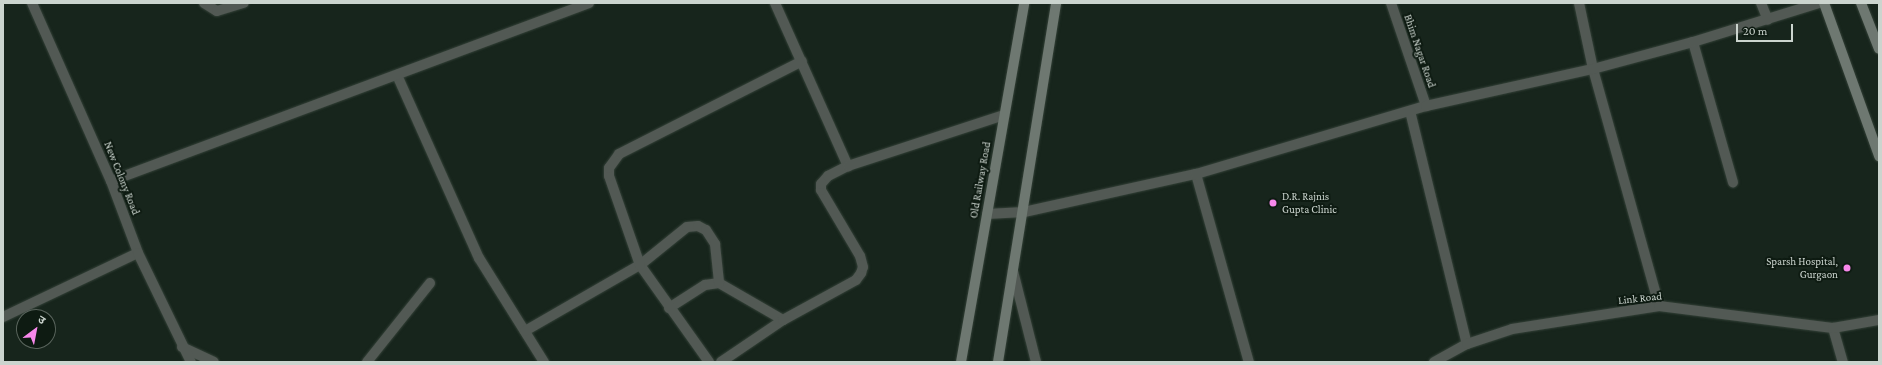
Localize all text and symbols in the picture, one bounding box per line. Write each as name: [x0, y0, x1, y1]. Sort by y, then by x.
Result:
street label: Bhim Nagar Road: [1401, 13, 1439, 89]
scale bar: [1738, 16, 1795, 42]
text: 20 m: [1743, 24, 1767, 38]
street label: New Colony Road: [101, 140, 143, 216]
street label: Old Railway Road: [967, 141, 993, 219]
place label: D.R. Rajnis Gupta Clinic: [1282, 190, 1337, 216]
marker: D.R. Rajnis Gupta Clinic: [1267, 197, 1279, 209]
place label: Sparsh Hospital, Gurgaon: [1766, 255, 1838, 281]
marker: Sparsh Hospital, Gurgaon: [1841, 262, 1853, 274]
street label: Link Road: [1617, 289, 1663, 307]
north arrow: [16, 309, 56, 349]
text: उ: [36, 313, 48, 326]

